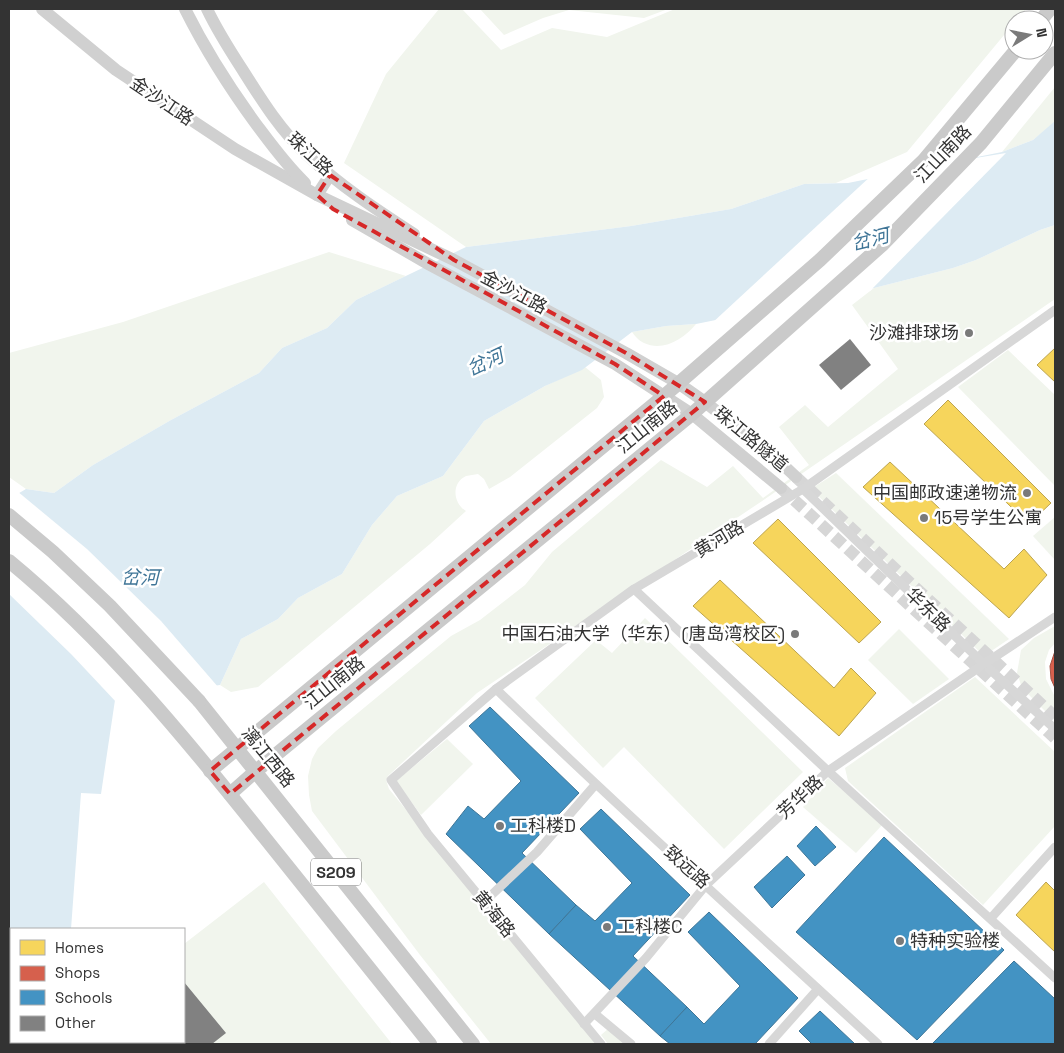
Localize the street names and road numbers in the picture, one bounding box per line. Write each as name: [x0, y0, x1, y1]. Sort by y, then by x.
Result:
street label: 金沙江路: [126, 71, 199, 130]
street label: 江山南路: [909, 120, 976, 188]
street label: 珠江路: [283, 127, 338, 180]
street label: 金沙江路: [477, 265, 551, 319]
street label: 江山南路: [611, 395, 682, 458]
street label: 珠江路隧道: [709, 401, 793, 476]
street label: 黄河路: [690, 515, 748, 562]
street label: 华东路: [901, 583, 956, 637]
street label: 江山南路: [298, 651, 369, 714]
street label: 漓江西路: [237, 721, 300, 792]
street label: 芳华路: [772, 770, 827, 823]
street label: 致远路: [660, 840, 715, 893]
road number: S209: [311, 859, 361, 886]
street label: 黄海路: [468, 885, 520, 942]

